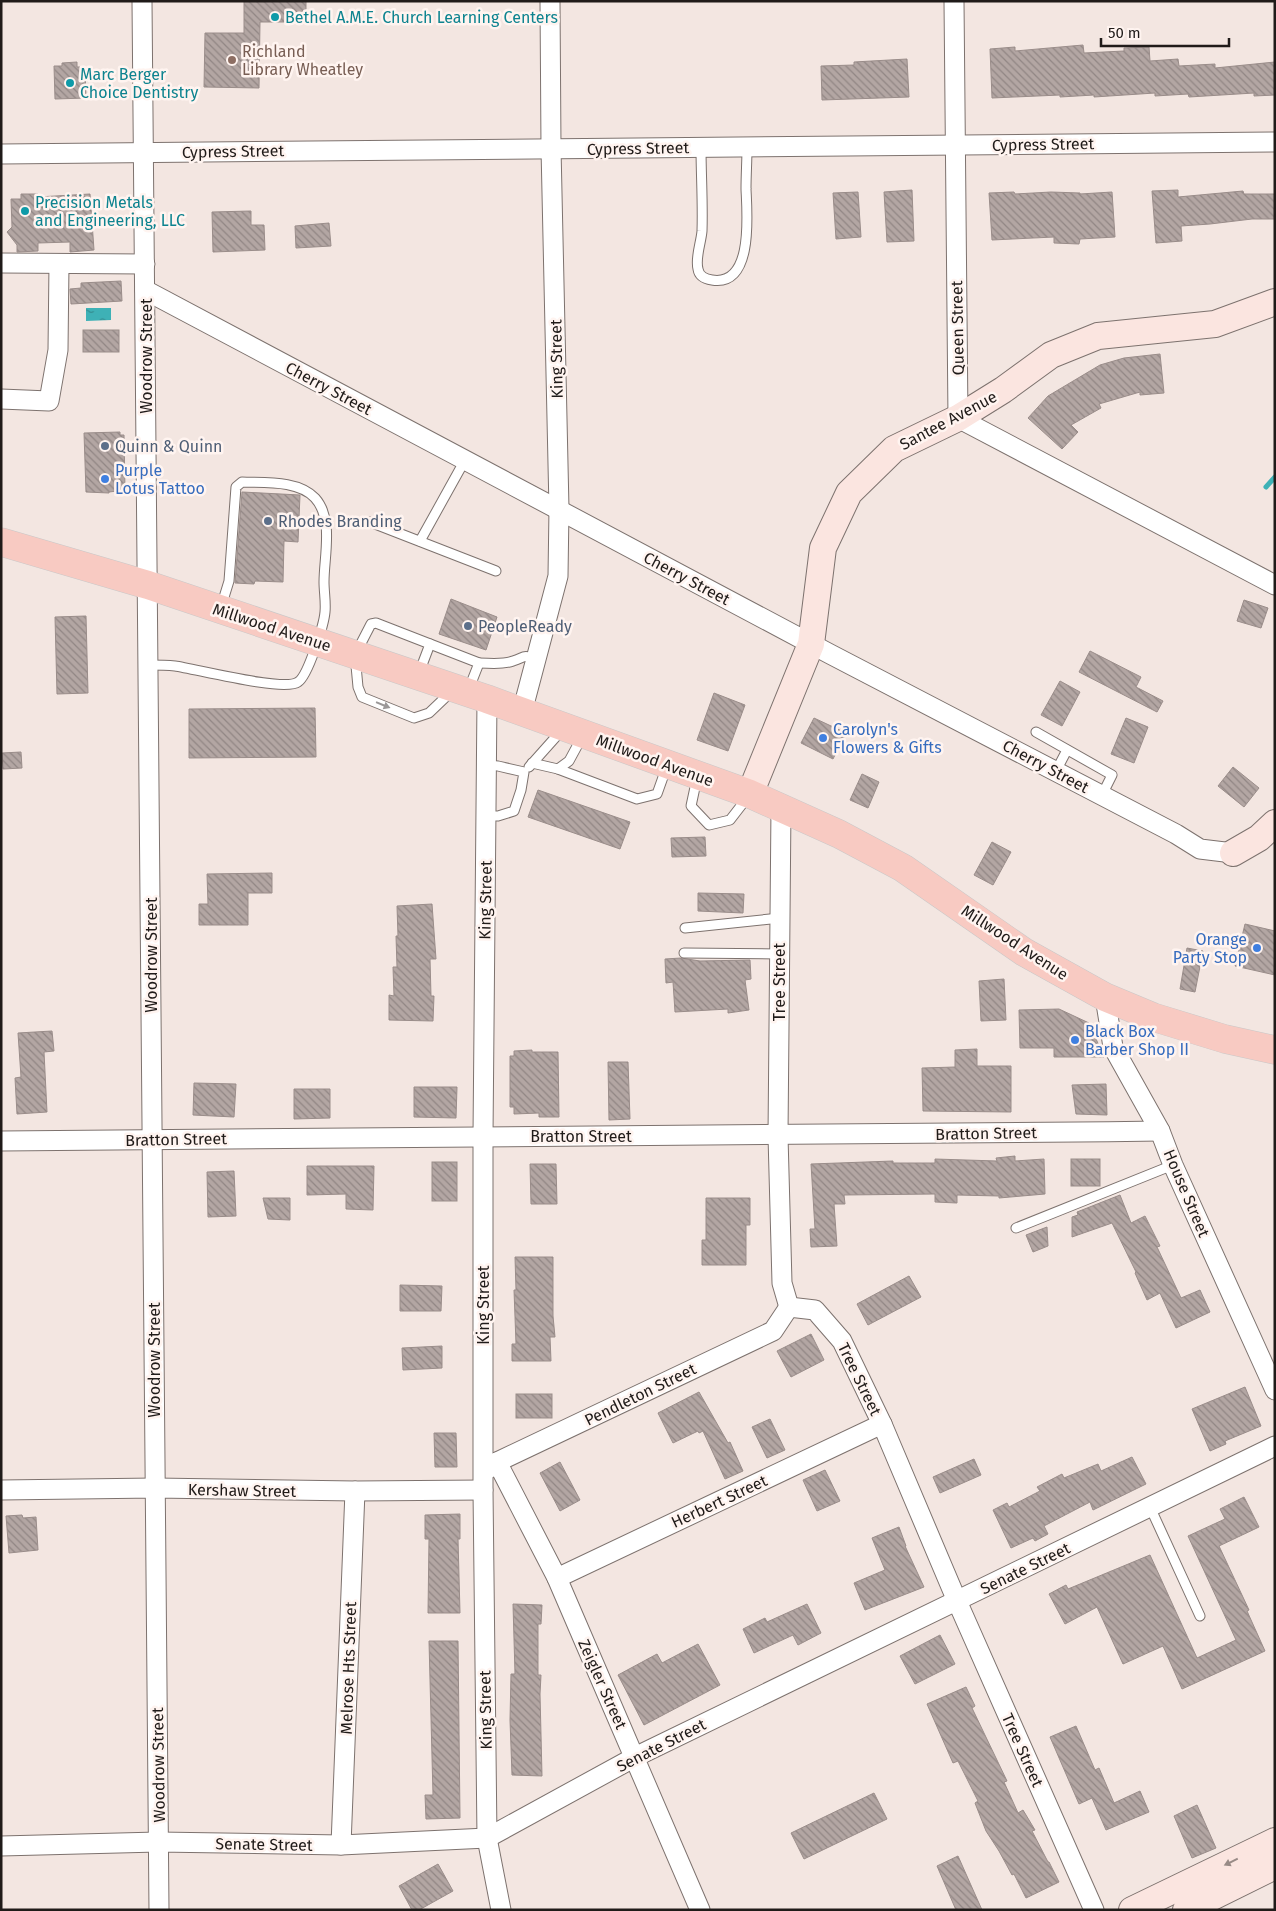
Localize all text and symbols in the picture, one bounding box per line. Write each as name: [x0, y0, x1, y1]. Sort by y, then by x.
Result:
place label: Bethel A.M.E. Church Learning Centers: [285, 8, 558, 27]
marker: Bethel A.M.E. Church Learning Centers: [269, 11, 281, 23]
scale bar: [1101, 15, 1228, 47]
text: 50 m: [1108, 24, 1141, 42]
place label: Richland Library Wheatley: [242, 42, 363, 79]
marker: Richland Library Wheatley: [226, 54, 238, 66]
place label: Marc Berger Choice Dentistry: [80, 65, 198, 102]
marker: Marc Berger Choice Dentistry: [64, 77, 76, 89]
street label: Cypress Street: [992, 134, 1095, 155]
street label: Cypress Street: [587, 138, 690, 159]
street label: Cypress Street: [182, 141, 285, 162]
place label: Precision Metals and Engineering, LLC: [35, 193, 185, 230]
marker: Precision Metals and Engineering, LLC: [19, 205, 31, 217]
street label: Queen Street: [947, 280, 968, 376]
street label: Woodrow Street: [137, 298, 156, 414]
street label: King Street: [546, 319, 567, 399]
street label: Cherry Street: [282, 358, 375, 419]
street label: Santee Avenue: [896, 387, 1000, 454]
place label: Quinn & Quinn: [115, 437, 222, 456]
marker: Quinn & Quinn: [99, 440, 111, 452]
place label: Purple Lotus Tattoo: [115, 461, 205, 498]
marker: Purple Lotus Tattoo: [99, 473, 111, 485]
place label: Rhodes Branding: [278, 512, 402, 531]
marker: Rhodes Branding: [262, 515, 274, 527]
street label: Cherry Street: [640, 548, 733, 609]
street label: Millwood Avenue: [210, 599, 333, 656]
place label: PeopleReady: [478, 617, 572, 636]
marker: PeopleReady: [462, 620, 474, 632]
one-way arrow: [376, 702, 390, 710]
place label: Carolyn's Flowers & Gifts: [833, 720, 942, 757]
street label: Millwood Avenue: [594, 730, 716, 791]
marker: Carolyn's Flowers & Gifts: [817, 732, 829, 744]
street label: Cherry Street: [999, 736, 1092, 797]
street label: King Street: [475, 860, 496, 940]
street label: Woodrow Street: [142, 897, 161, 1013]
street label: Millwood Avenue: [958, 901, 1072, 984]
place label: Orange Party Stop: [1173, 930, 1247, 967]
street label: Tree Street: [770, 942, 789, 1021]
marker: Orange Party Stop: [1251, 942, 1263, 954]
place label: Black Box Barber Shop II: [1085, 1022, 1189, 1059]
marker: Black Box Barber Shop II: [1069, 1034, 1081, 1046]
street label: Bratton Street: [935, 1123, 1037, 1144]
street label: Bratton Street: [530, 1127, 632, 1146]
street label: Bratton Street: [125, 1129, 227, 1150]
street label: House Street: [1160, 1147, 1214, 1240]
street label: King Street: [474, 1265, 493, 1345]
street label: Woodrow Street: [145, 1302, 164, 1418]
street label: Tree Street: [834, 1340, 885, 1419]
street label: Pendleton Street: [581, 1359, 699, 1430]
street label: Herbert Street: [668, 1471, 770, 1532]
street label: Kershaw Street: [188, 1480, 297, 1501]
street label: Senate Street: [977, 1538, 1073, 1598]
street label: Melrose Hts Street: [337, 1601, 360, 1735]
street label: Zeigler Street: [574, 1636, 631, 1732]
street label: King Street: [475, 1670, 496, 1750]
street label: Woodrow Street: [148, 1707, 169, 1823]
street label: Tree Street: [998, 1710, 1047, 1790]
street label: Senate Street: [614, 1715, 709, 1776]
street label: Senate Street: [215, 1834, 313, 1855]
one-way arrow: [1224, 1858, 1238, 1866]

